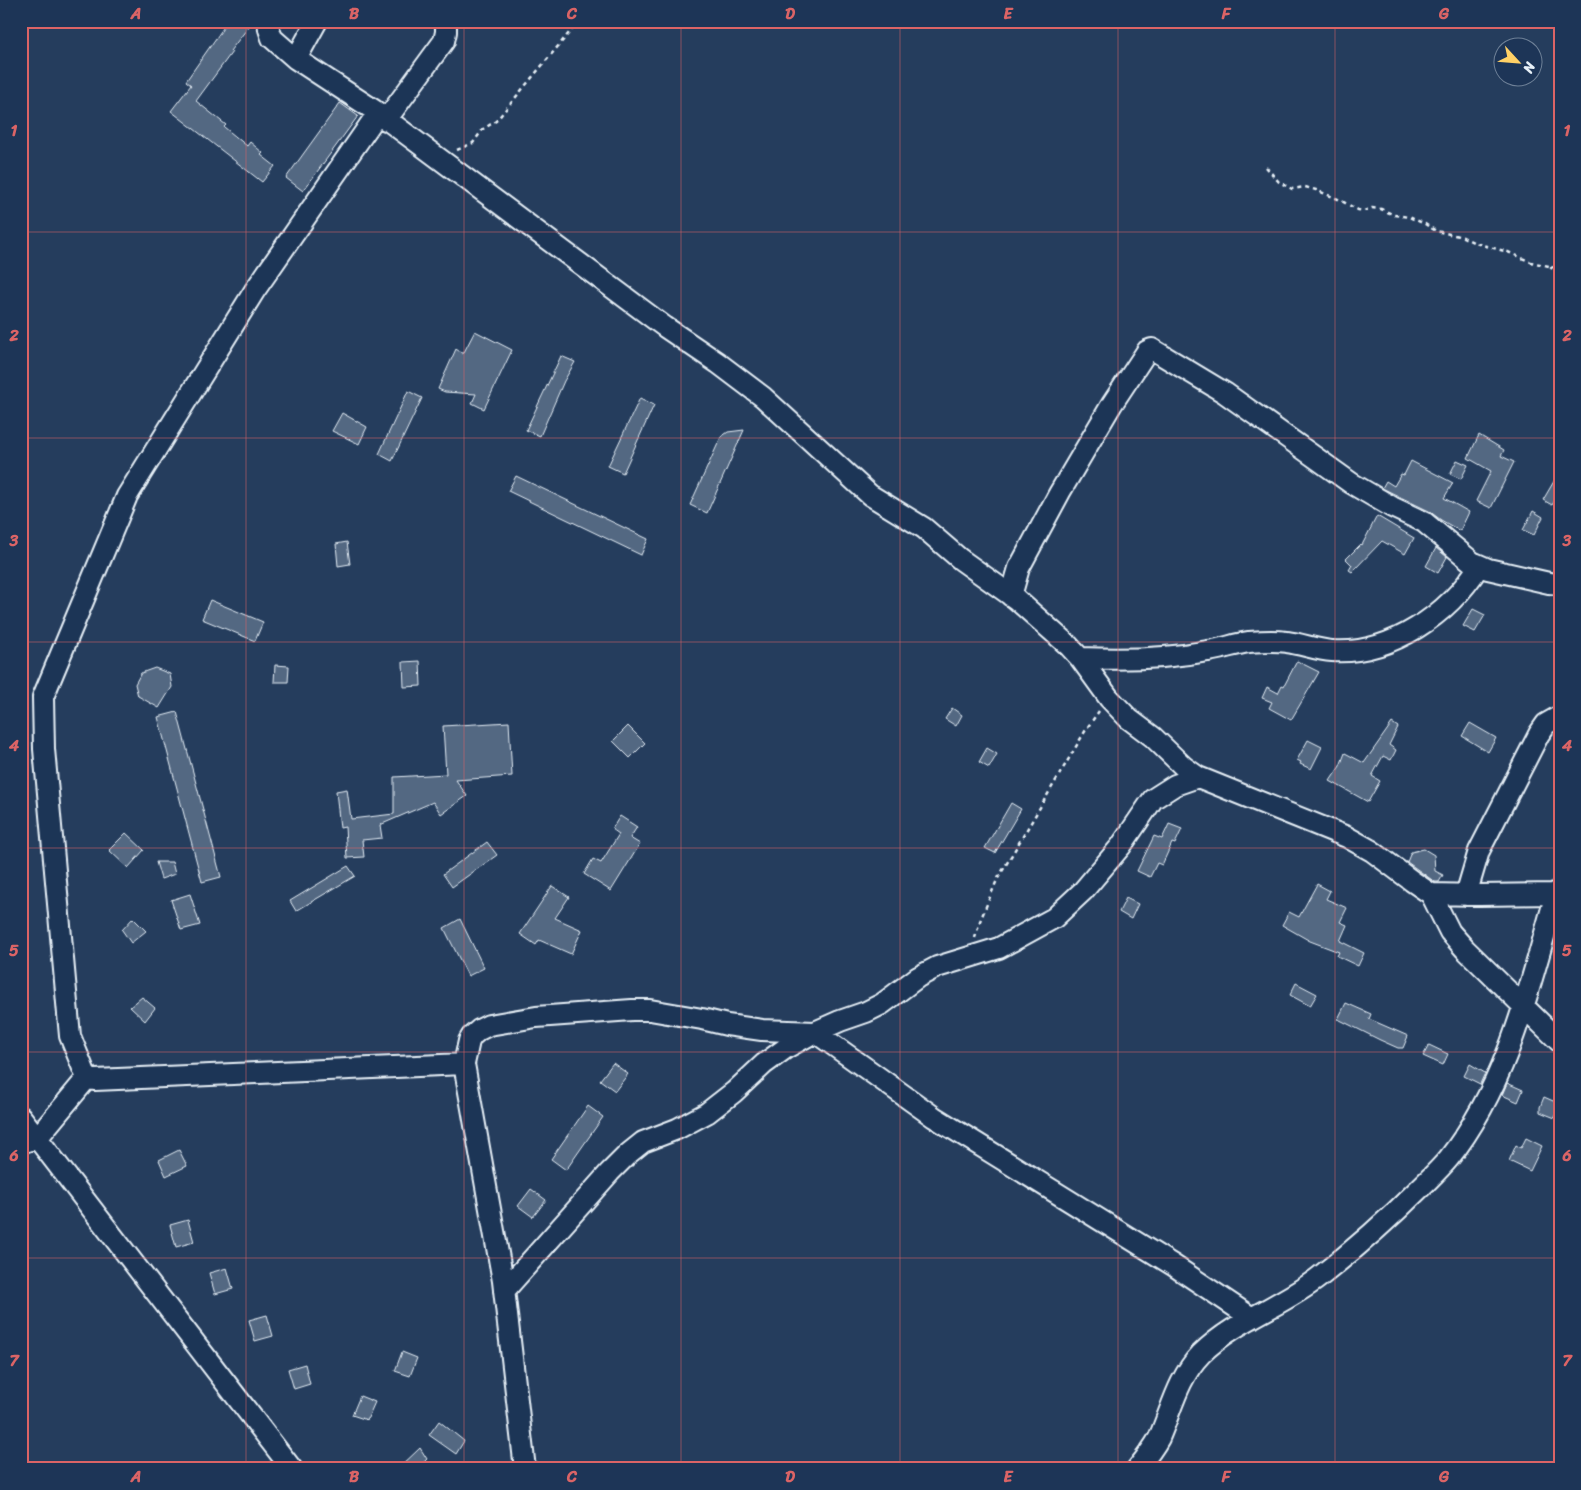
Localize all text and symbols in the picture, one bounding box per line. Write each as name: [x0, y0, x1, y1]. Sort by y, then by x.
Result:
text: A: [130, 0, 141, 28]
text: B: [349, 0, 360, 28]
text: C: [566, 0, 578, 28]
text: D: [785, 0, 795, 28]
text: E: [1004, 0, 1014, 28]
text: F: [1221, 0, 1232, 28]
text: G: [1438, 0, 1450, 28]
north arrow: [1494, 38, 1544, 88]
text: N: [1516, 57, 1543, 78]
text: 1: [11, 116, 18, 145]
text: 1: [1564, 116, 1571, 145]
text: 2: [8, 321, 19, 350]
text: 2: [1561, 321, 1572, 350]
text: 3: [9, 526, 19, 555]
text: 3: [1562, 526, 1572, 555]
text: 4: [8, 731, 19, 760]
text: 4: [1561, 731, 1572, 760]
text: 5: [9, 936, 19, 965]
text: 5: [1562, 936, 1572, 965]
text: 6: [8, 1141, 19, 1170]
text: 6: [1561, 1141, 1572, 1170]
text: 7: [9, 1346, 20, 1375]
text: 7: [1562, 1346, 1573, 1375]
text: A: [130, 1462, 141, 1490]
text: B: [349, 1462, 360, 1490]
text: C: [566, 1462, 578, 1490]
text: D: [785, 1462, 795, 1490]
text: E: [1004, 1462, 1014, 1490]
text: F: [1221, 1462, 1232, 1490]
text: G: [1438, 1462, 1450, 1490]

